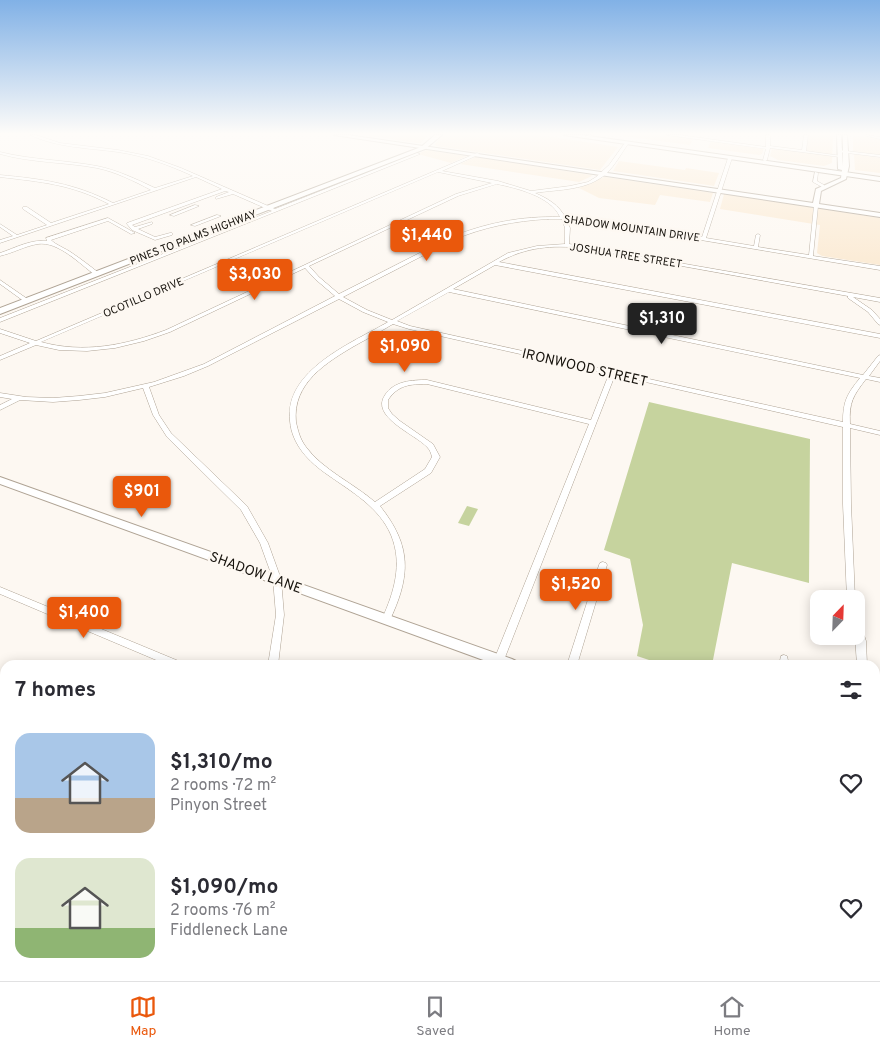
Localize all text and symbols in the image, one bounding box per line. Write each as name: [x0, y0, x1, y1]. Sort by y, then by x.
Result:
street label: PINES TO PALMS HIGHWAY: [128, 207, 259, 269]
street label: SHADOW MOUNTAIN DRIVE: [563, 212, 701, 245]
pin: $1,440: [386, 220, 468, 262]
text: $1,440: [401, 226, 453, 246]
street label: JOSHUA TREE STREET: [569, 240, 683, 272]
pin: $3,030: [214, 258, 296, 301]
text: $3,030: [228, 265, 282, 285]
street label: OCOTILLO DRIVE: [101, 275, 186, 321]
pin: $1,310: [621, 302, 703, 345]
text: $1,310: [639, 309, 685, 329]
pin: $1,090: [364, 330, 446, 373]
text: $1,090: [379, 337, 431, 357]
street label: IRONWOOD STREET: [520, 346, 649, 391]
pin: $901: [112, 476, 172, 518]
text: $901: [124, 482, 160, 502]
street label: SHADOW LANE: [207, 549, 304, 598]
pin: $1,520: [535, 568, 617, 611]
text: $1,520: [551, 575, 601, 595]
north arrow: [810, 590, 865, 645]
map controls: [810, 590, 865, 645]
pin: $1,400: [43, 596, 125, 639]
text: $1,400: [58, 603, 110, 623]
icon: filters: [837, 676, 865, 704]
text: 7 homes: [15, 677, 96, 704]
text: $1,310/mo: [170, 749, 273, 776]
icon: home: [55, 753, 115, 813]
icon: heart: [837, 769, 865, 797]
text: 2 rooms · 72 m²: [170, 776, 276, 796]
text: Pinyon Street: [170, 796, 267, 816]
text: $1,090/mo: [170, 874, 279, 901]
icon: home: [55, 878, 115, 938]
icon: heart: [837, 894, 865, 922]
text: 2 rooms · 76 m²: [170, 901, 276, 921]
text: Fiddleneck Lane: [170, 921, 288, 941]
tab: Map: [129, 993, 157, 1040]
tab: Saved: [416, 993, 455, 1040]
tab: Home: [713, 993, 751, 1040]

